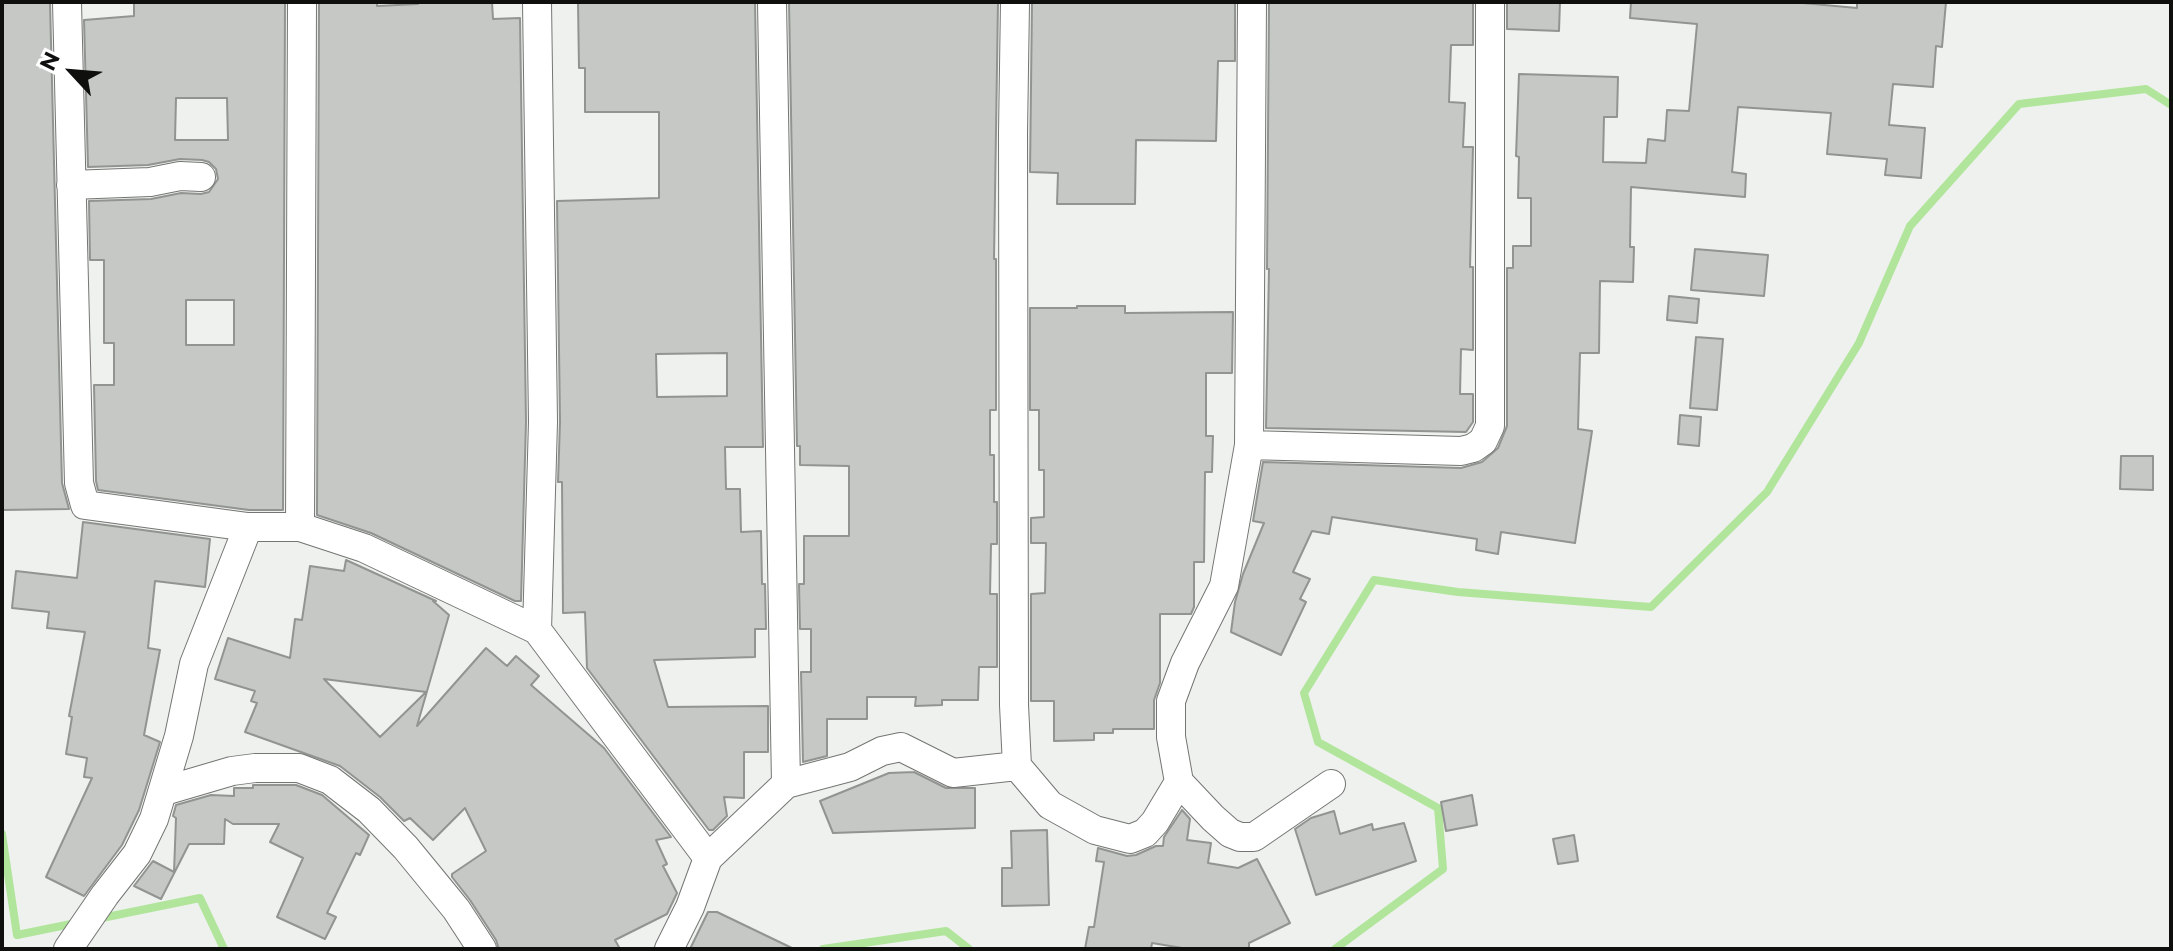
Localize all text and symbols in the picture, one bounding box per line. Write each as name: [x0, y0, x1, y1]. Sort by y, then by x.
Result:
north arrow: [32, 32, 112, 112]
text: N: [34, 47, 66, 75]

